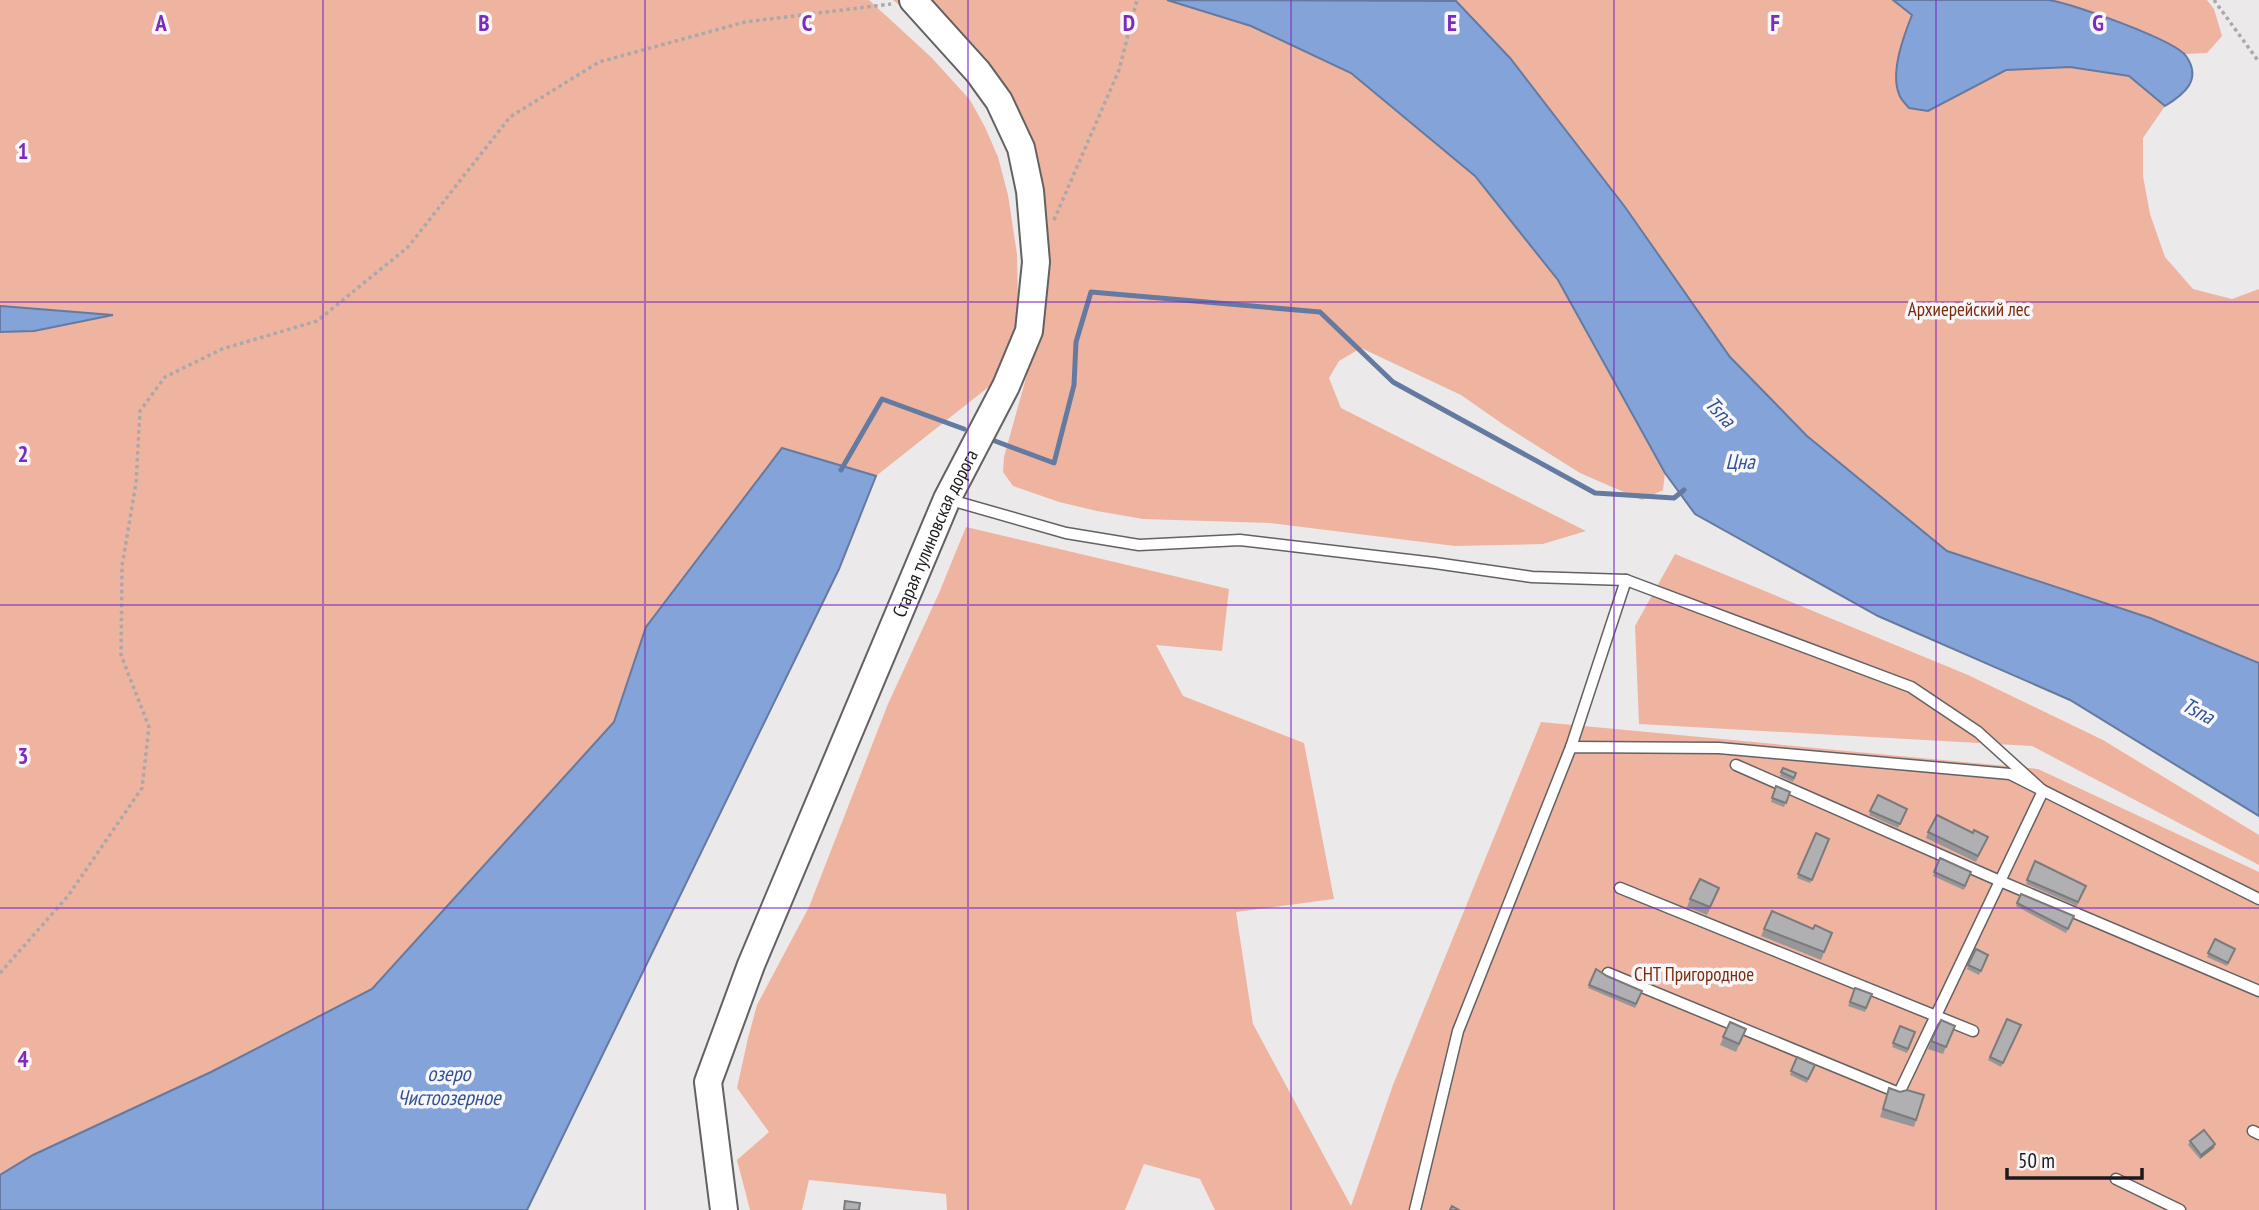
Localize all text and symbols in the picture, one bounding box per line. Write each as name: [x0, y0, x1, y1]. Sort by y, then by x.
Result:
text: A: [154, 8, 167, 37]
text: B: [478, 8, 490, 37]
text: C: [802, 8, 813, 37]
text: D: [1123, 8, 1135, 37]
text: E: [1447, 8, 1457, 37]
text: F: [1770, 8, 1780, 37]
text: G: [2092, 8, 2104, 37]
text: 1: [18, 136, 29, 165]
park label: Архиерейский лес: [1908, 297, 2030, 321]
water label: Tsna: [1699, 391, 1742, 434]
text: 2: [18, 439, 29, 468]
street label: Старая тулиновская дорога: [887, 445, 983, 621]
water label: Цна: [1725, 448, 1756, 475]
water label: Tsna: [2178, 691, 2220, 731]
text: 3: [18, 741, 29, 770]
park label: СНТ Пригородное: [1634, 962, 1754, 986]
text: 4: [18, 1044, 29, 1073]
water label: озеро Чистоозерное: [397, 1060, 502, 1111]
scale bar: [2007, 1136, 2142, 1180]
text: 50 m: [2018, 1147, 2055, 1174]

